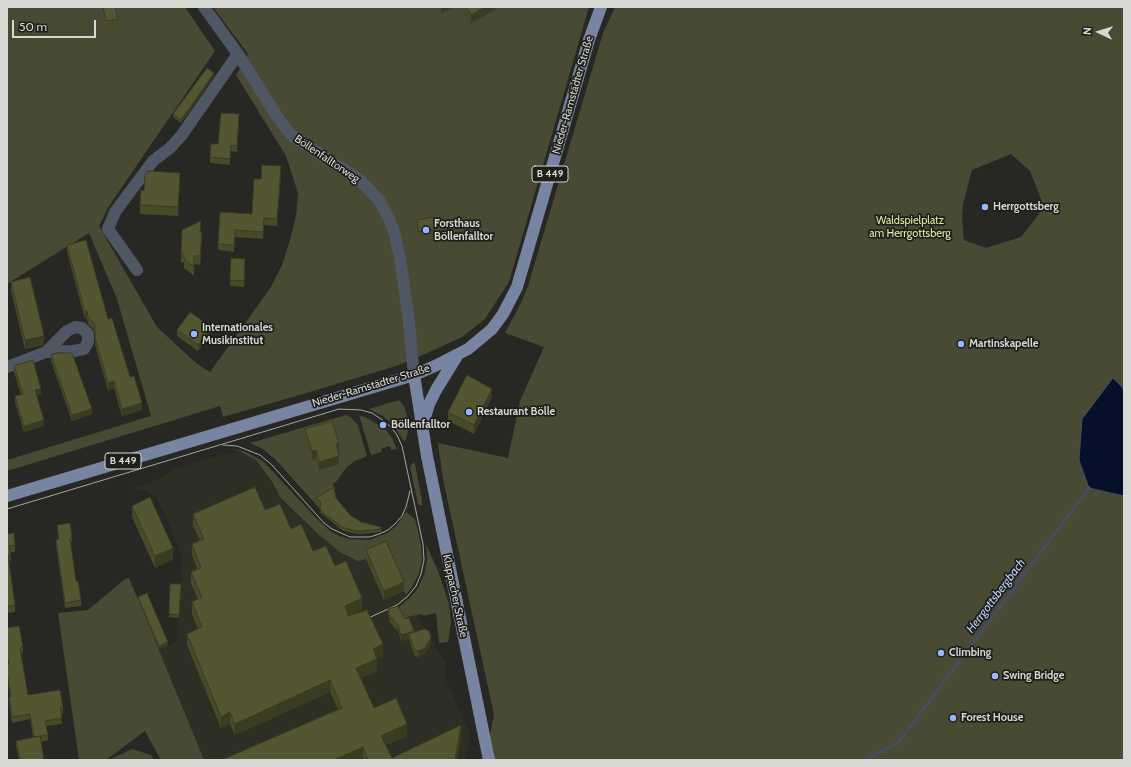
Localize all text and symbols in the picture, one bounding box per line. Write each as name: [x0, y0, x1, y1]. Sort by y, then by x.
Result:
scale bar: [14, 12, 98, 38]
north arrow: [1079, 12, 1119, 52]
text: 50 m: [19, 19, 47, 34]
text: N: [1080, 27, 1094, 36]
street label: Nieder-Ramstädter Straße: [550, 34, 596, 156]
street label: Böllenfalltorweg: [292, 132, 362, 186]
road number: B 449: [532, 166, 568, 182]
place label: Herrgottsberg: [993, 200, 1059, 214]
marker: Herrgottsberg: [980, 202, 990, 212]
park label: Waldspielplatz am Herrgottsberg: [869, 214, 951, 240]
place label: Forsthaus Böllenfalltor: [434, 217, 493, 243]
marker: Forsthaus Böllenfalltor: [421, 225, 431, 235]
place label: Internationales Musikinstitut: [202, 321, 273, 347]
marker: Internationales Musikinstitut: [189, 329, 199, 339]
place label: Martinskapelle: [969, 337, 1038, 351]
marker: Martinskapelle: [956, 339, 966, 349]
street label: Nieder-Ramstädter Straße: [311, 362, 431, 410]
place label: Restaurant Bölle: [477, 405, 555, 419]
marker: Restaurant Bölle: [464, 407, 474, 417]
place label: Böllenfalltor: [391, 418, 450, 432]
marker: Böllenfalltor: [378, 420, 388, 430]
road number: B 449: [105, 453, 141, 469]
street label: Klappacher Straße: [440, 553, 470, 639]
water label: Herrgottsbergbach: [963, 556, 1029, 636]
place label: Climbing: [949, 646, 991, 660]
marker: Climbing: [936, 648, 946, 658]
place label: Swing Bridge: [1003, 669, 1064, 683]
marker: Swing Bridge: [990, 671, 1000, 681]
place label: Forest House: [961, 711, 1023, 725]
marker: Forest House: [948, 713, 958, 723]

